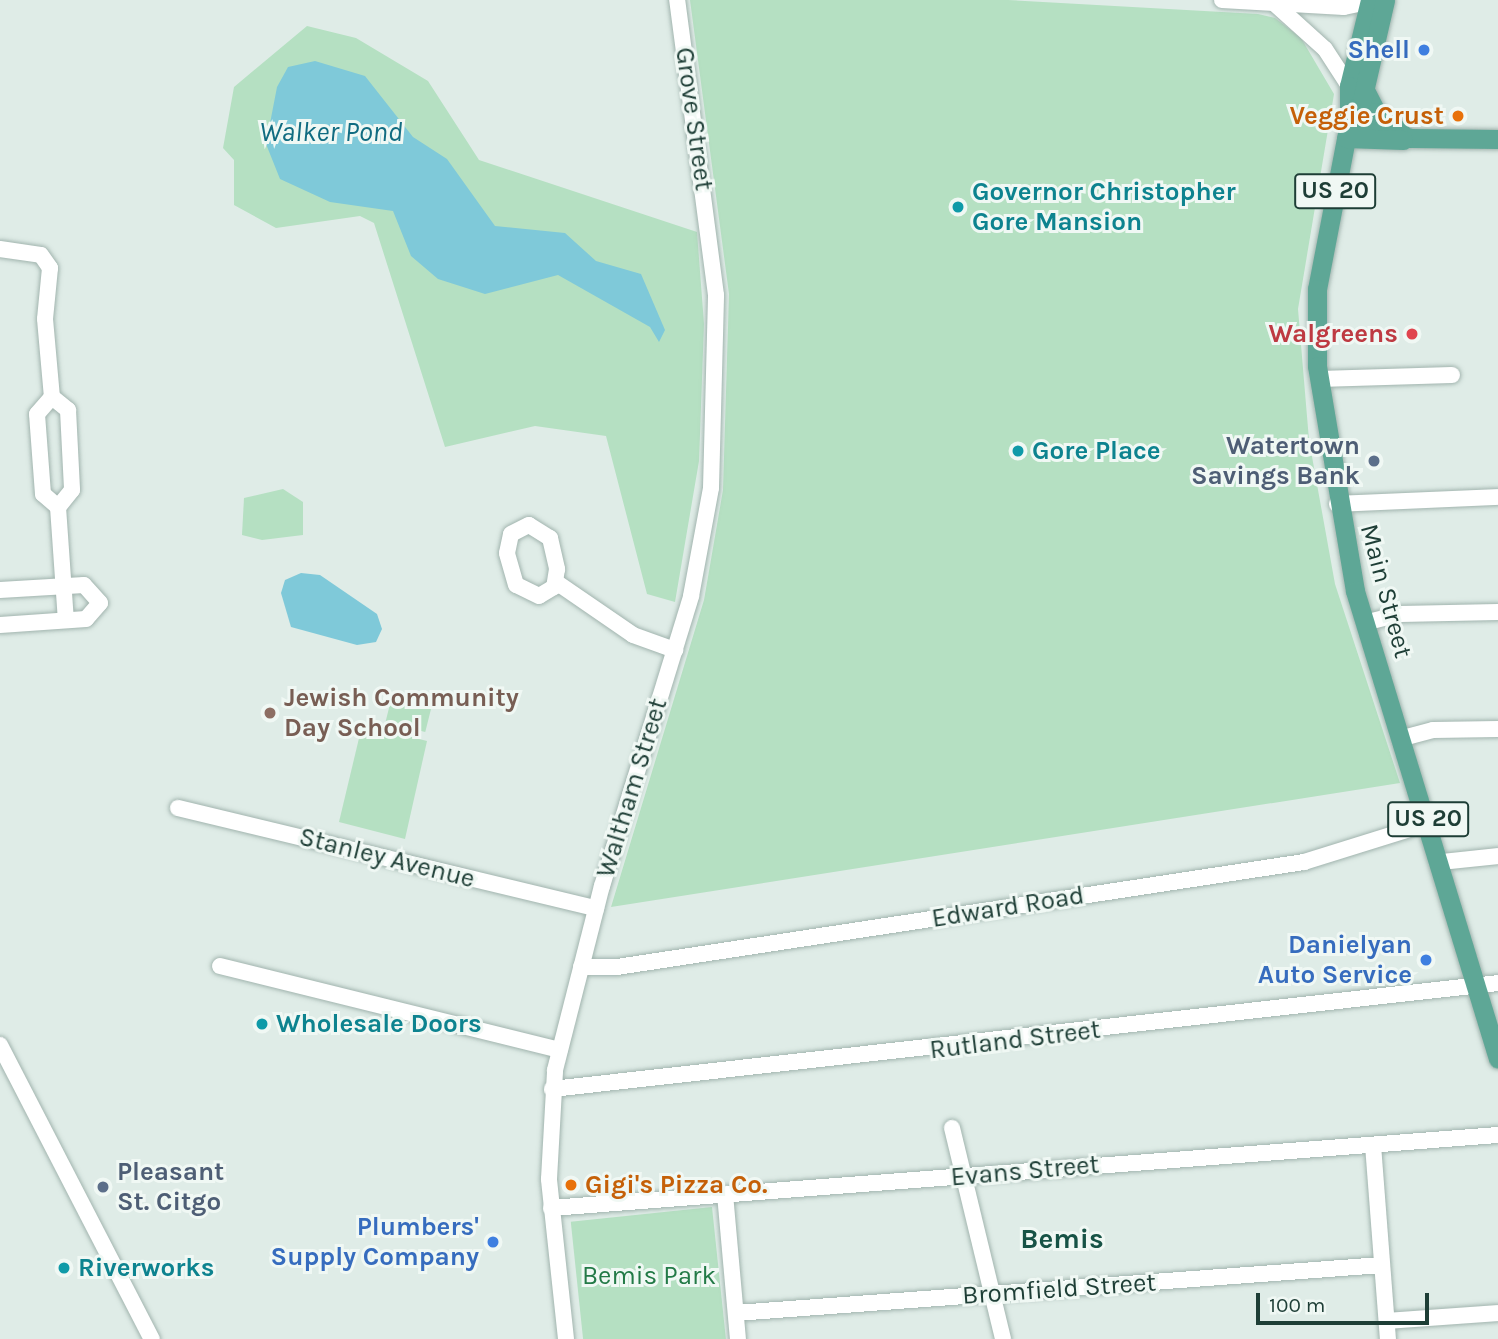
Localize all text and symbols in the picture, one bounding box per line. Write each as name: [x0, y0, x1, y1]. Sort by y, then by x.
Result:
place label: Shell: [1348, 34, 1410, 66]
marker: Shell: [1416, 42, 1432, 58]
street label: Grove Street: [669, 45, 719, 193]
place label: Veggie Crust: [1289, 100, 1444, 132]
marker: Veggie Crust: [1450, 108, 1466, 124]
water label: Walker Pond: [259, 115, 403, 149]
road number: US 20: [1293, 170, 1377, 211]
place label: Governor Christopher Gore Mansion: [972, 176, 1236, 238]
marker: Governor Christopher Gore Mansion: [950, 199, 966, 215]
place label: Walgreens: [1268, 318, 1398, 350]
marker: Walgreens: [1404, 326, 1420, 342]
place label: Watertown Savings Bank: [1191, 430, 1360, 492]
place label: Gore Place: [1032, 435, 1161, 467]
marker: Gore Place: [1010, 443, 1026, 459]
marker: Watertown Savings Bank: [1366, 453, 1382, 469]
street label: Main Street: [1353, 521, 1419, 661]
place label: Jewish Community Day School: [284, 682, 519, 744]
street label: Waltham Street: [590, 695, 674, 881]
marker: Jewish Community Day School: [262, 705, 278, 721]
road number: US 20: [1386, 798, 1470, 840]
street label: Stanley Avenue: [296, 821, 478, 895]
street label: Edward Road: [930, 880, 1086, 934]
place label: Danielyan Auto Service: [1258, 929, 1412, 990]
marker: Danielyan Auto Service: [1418, 952, 1434, 968]
place label: Wholesale Doors: [276, 1008, 482, 1040]
street label: Rutland Street: [928, 1014, 1102, 1066]
marker: Wholesale Doors: [254, 1016, 270, 1032]
street label: Evans Street: [949, 1149, 1101, 1193]
place label: Pleasant St. Citgo: [117, 1156, 224, 1218]
place label: Gigi's Pizza Co.: [585, 1169, 768, 1201]
marker: Gigi's Pizza Co.: [563, 1177, 579, 1193]
marker: Pleasant St. Citgo: [95, 1179, 111, 1195]
place label: Plumbers' Supply Company: [271, 1211, 479, 1272]
district label: Bemis: [1020, 1222, 1104, 1256]
marker: Plumbers' Supply Company: [485, 1234, 501, 1250]
place label: Riverworks: [78, 1252, 214, 1284]
marker: Riverworks: [56, 1260, 72, 1276]
park label: Bemis Park: [582, 1260, 716, 1292]
street label: Bromfield Street: [961, 1267, 1157, 1311]
scale bar: [1260, 1280, 1433, 1324]
text: 100 m: [1269, 1293, 1326, 1317]

